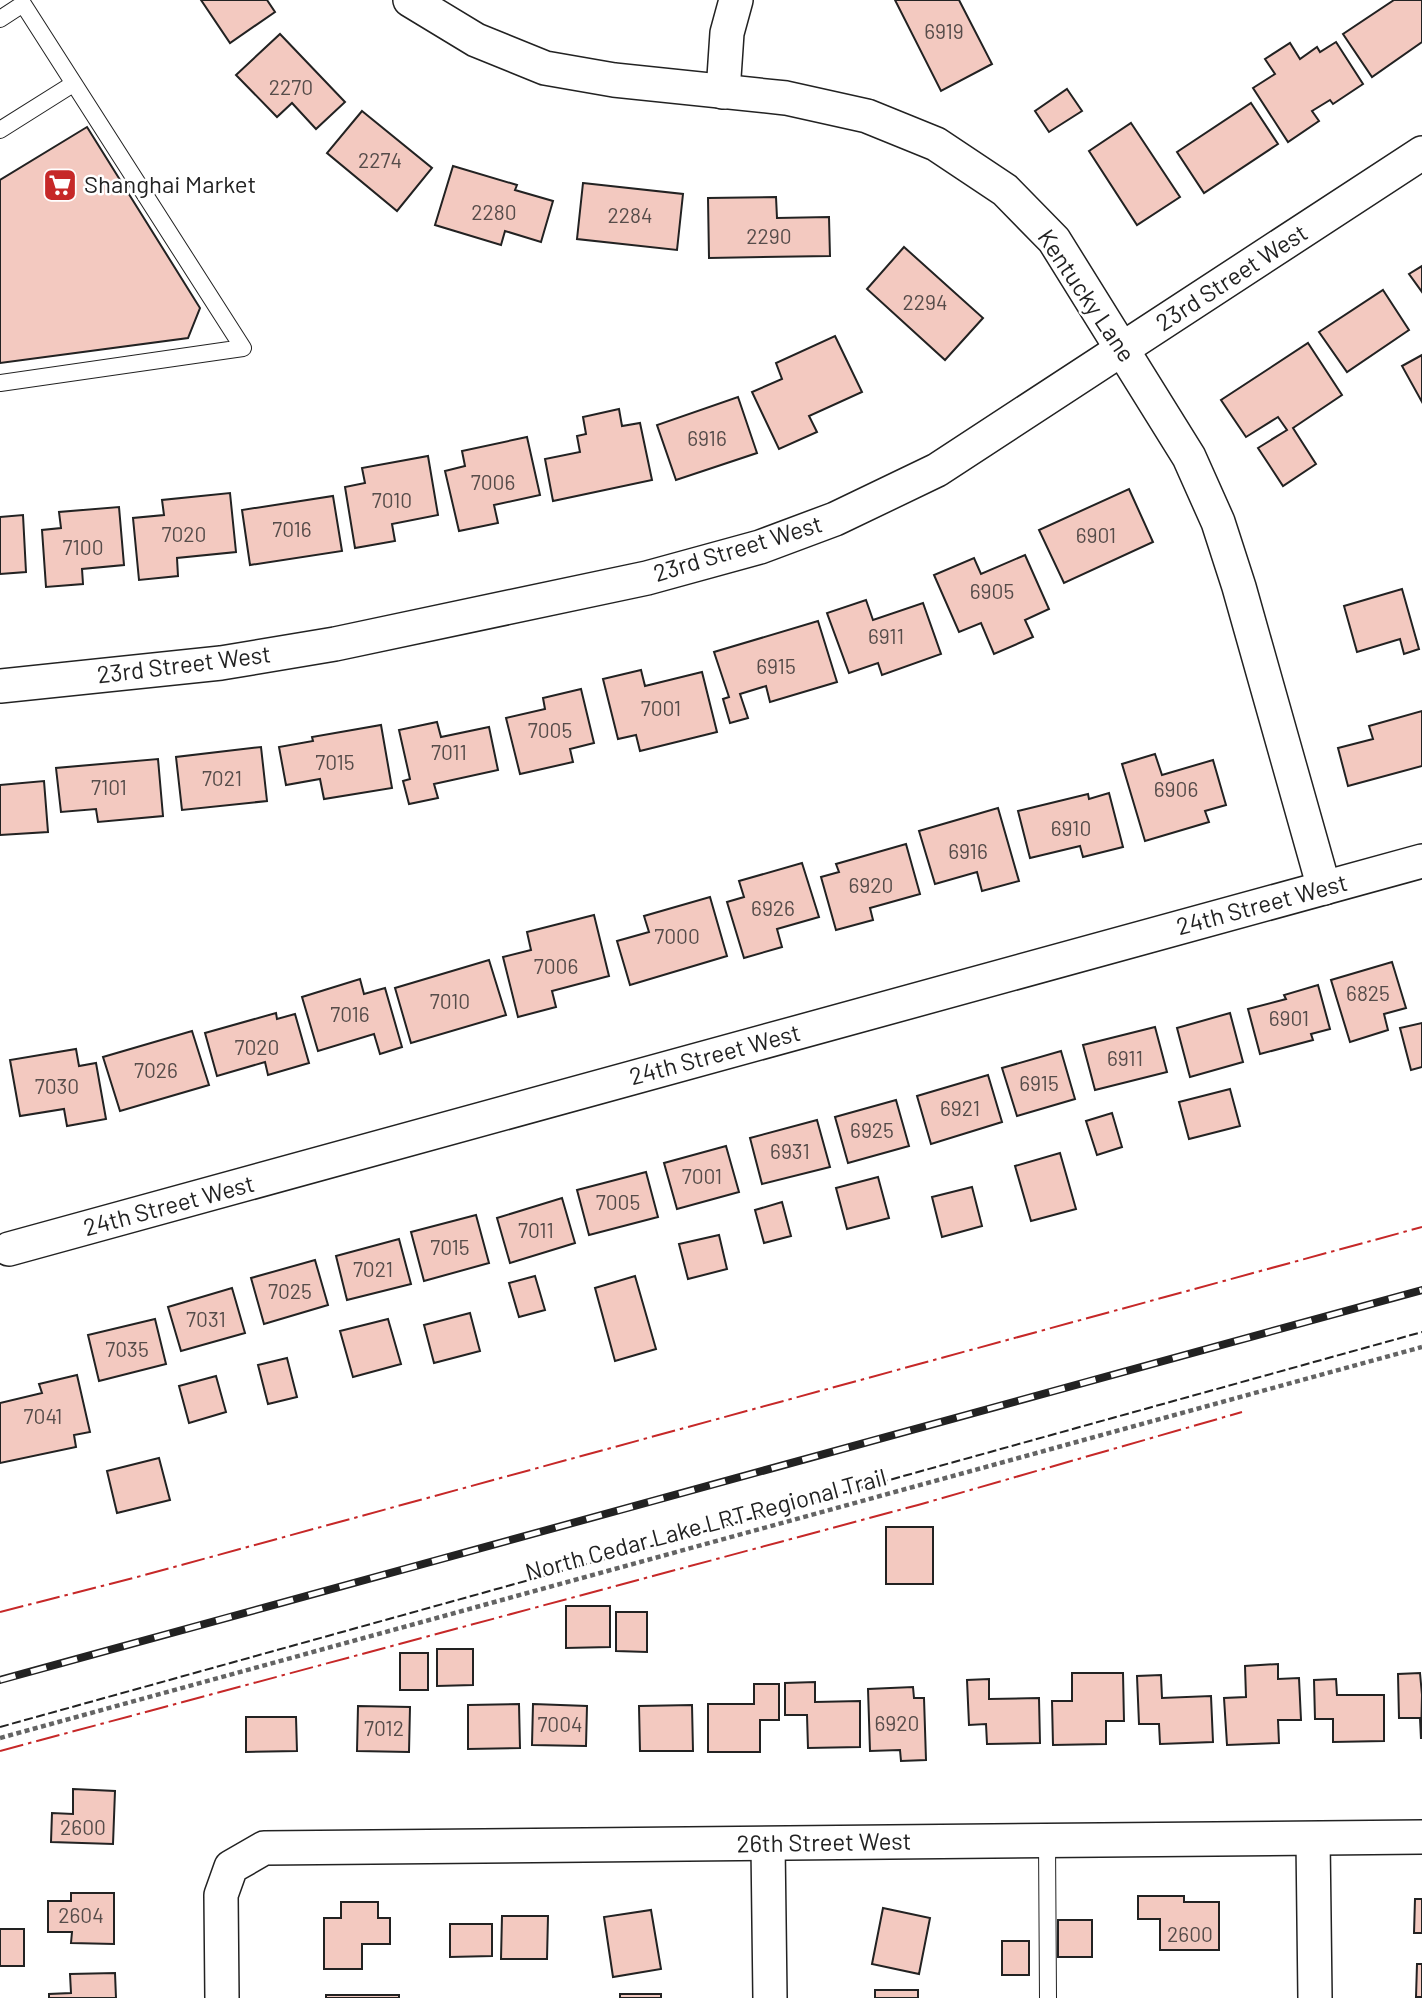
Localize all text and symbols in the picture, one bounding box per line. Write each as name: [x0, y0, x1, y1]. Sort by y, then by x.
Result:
house number: 6919: [924, 18, 964, 43]
house number: 2270: [269, 74, 313, 99]
house number: 2274: [358, 147, 402, 172]
supermarket icon: Shanghai Market: [41, 166, 79, 204]
place label: Shanghai Market: [84, 169, 256, 198]
house number: 2280: [471, 199, 517, 224]
house number: 2284: [607, 202, 653, 227]
street label: 23rd Street West: [1150, 217, 1312, 336]
house number: 2290: [746, 223, 792, 248]
street label: Kentucky Lane: [1032, 223, 1142, 367]
house number: 2294: [902, 289, 948, 314]
house number: 6916: [687, 425, 727, 450]
house number: 7006: [471, 469, 515, 494]
house number: 7010: [372, 487, 412, 512]
street label: 23rd Street West: [650, 508, 825, 587]
house number: 7016: [272, 516, 312, 541]
house number: 7020: [162, 521, 206, 546]
house number: 6901: [1076, 522, 1116, 547]
house number: 7100: [62, 534, 104, 559]
house number: 6905: [970, 578, 1014, 603]
house number: 6911: [868, 623, 904, 648]
street label: 23rd Street West: [95, 638, 272, 689]
house number: 6915: [756, 653, 796, 678]
house number: 7001: [641, 695, 681, 720]
house number: 7005: [528, 717, 572, 742]
house number: 7011: [431, 739, 467, 764]
house number: 7015: [315, 749, 355, 774]
house number: 7021: [202, 765, 242, 790]
house number: 7101: [91, 774, 127, 799]
house number: 6906: [1154, 776, 1198, 801]
house number: 6910: [1051, 815, 1091, 840]
house number: 6916: [948, 838, 988, 863]
street label: 24th Street West: [1173, 867, 1350, 940]
house number: 6920: [849, 872, 893, 897]
house number: 6926: [751, 895, 795, 920]
house number: 7000: [654, 923, 700, 948]
house number: 7006: [534, 953, 578, 978]
house number: 6825: [1346, 980, 1390, 1005]
house number: 7010: [430, 988, 470, 1013]
house number: 7016: [330, 1001, 370, 1026]
house number: 6901: [1269, 1005, 1309, 1030]
street label: 24th Street West: [626, 1017, 803, 1090]
house number: 7020: [235, 1034, 279, 1059]
house number: 6911: [1107, 1045, 1143, 1070]
house number: 7026: [134, 1057, 178, 1082]
house number: 6915: [1019, 1070, 1059, 1095]
house number: 7030: [35, 1073, 79, 1098]
house number: 6921: [940, 1095, 980, 1120]
house number: 6925: [850, 1117, 894, 1142]
house number: 6931: [770, 1138, 810, 1163]
house number: 7001: [682, 1163, 722, 1188]
street label: 24th Street West: [80, 1168, 257, 1241]
house number: 7005: [596, 1189, 640, 1214]
house number: 7011: [518, 1217, 554, 1242]
house number: 7015: [430, 1234, 470, 1259]
house number: 7021: [353, 1256, 393, 1281]
house number: 7025: [268, 1278, 312, 1303]
house number: 7031: [186, 1306, 226, 1331]
house number: 7035: [105, 1336, 149, 1361]
house number: 7041: [24, 1403, 62, 1428]
street label: North Cedar Lake LRT Regional Trail: [522, 1461, 889, 1586]
house number: 6920: [875, 1710, 919, 1735]
house number: 7004: [537, 1711, 583, 1736]
house number: 7012: [364, 1715, 404, 1740]
house number: 2600: [60, 1814, 106, 1839]
street label: 26th Street West: [736, 1825, 912, 1858]
house number: 2604: [58, 1902, 104, 1927]
house number: 2600: [1167, 1921, 1213, 1946]

